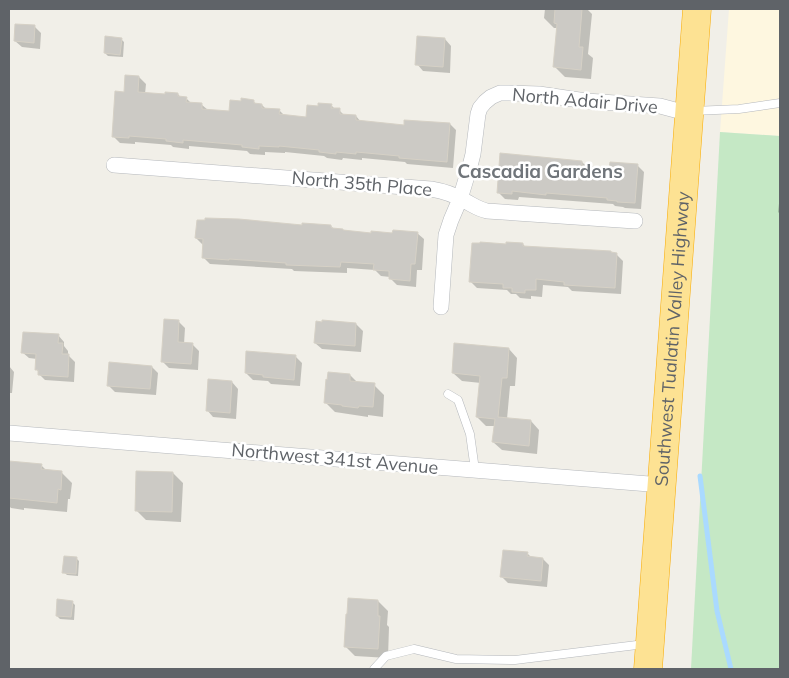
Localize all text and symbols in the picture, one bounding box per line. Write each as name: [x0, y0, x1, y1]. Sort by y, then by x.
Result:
street label: North Adair Drive: [511, 83, 659, 118]
district label: Cascadia Gardens: [457, 159, 623, 183]
street label: North 35th Place: [291, 166, 433, 201]
street label: Southwest Tualatin Valley Highway: [650, 190, 694, 487]
street label: Northwest 341st Avenue: [231, 438, 439, 479]

